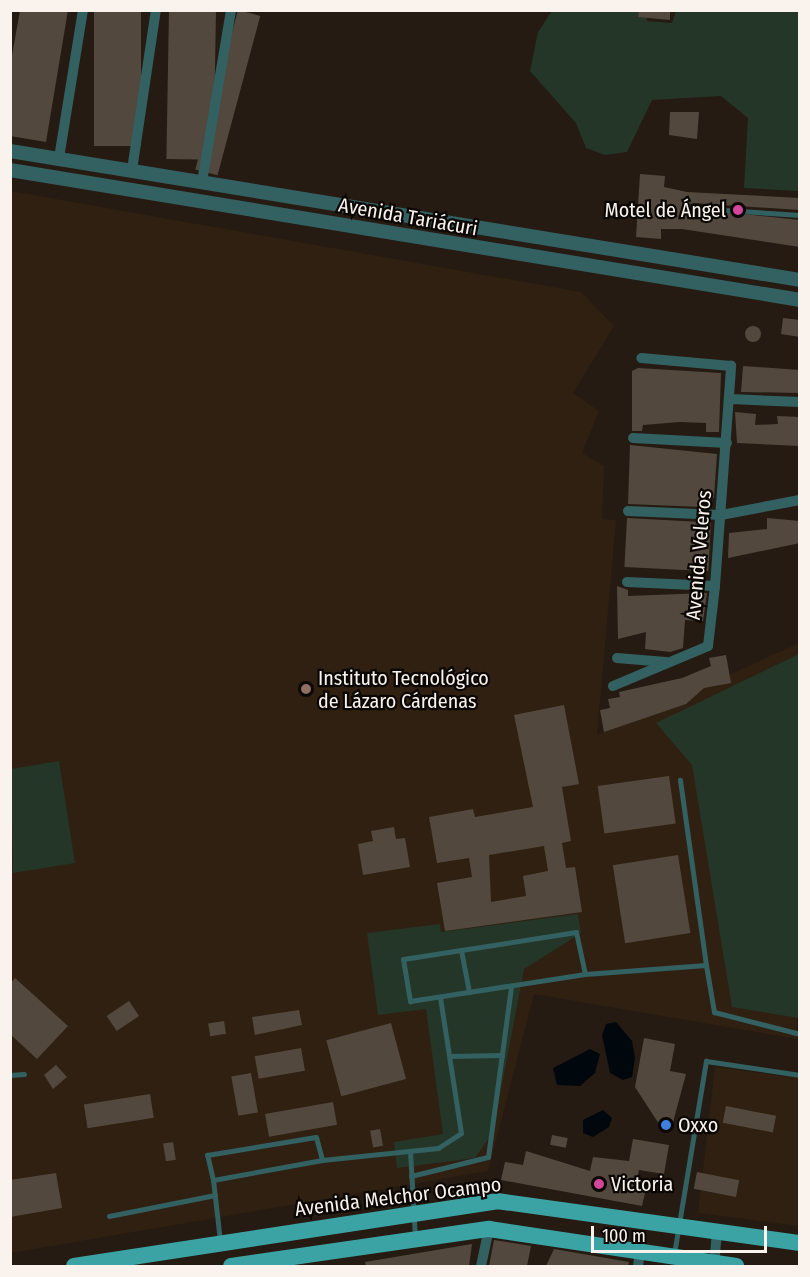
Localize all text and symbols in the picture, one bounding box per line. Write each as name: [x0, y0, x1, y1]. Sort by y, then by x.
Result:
street label: Avenida Tariácuri: [337, 193, 479, 241]
place label: Motel de Ángel: [605, 198, 726, 222]
marker: Motel de Ángel: [731, 203, 745, 217]
street label: Avenida Veleros: [681, 489, 717, 621]
place label: Instituto Tecnológico de Lázaro Cárdenas: [318, 666, 489, 713]
marker: Instituto Tecnológico de Lázaro Cárdenas: [299, 682, 313, 696]
place label: Oxxo: [678, 1113, 718, 1137]
marker: Oxxo: [659, 1118, 673, 1132]
street label: Avenida Melchor Ocampo: [293, 1172, 503, 1222]
place label: Victoria: [611, 1172, 673, 1196]
marker: Victoria: [592, 1177, 606, 1191]
scale bar: [594, 1214, 770, 1252]
text: 100 m: [602, 1225, 646, 1247]

